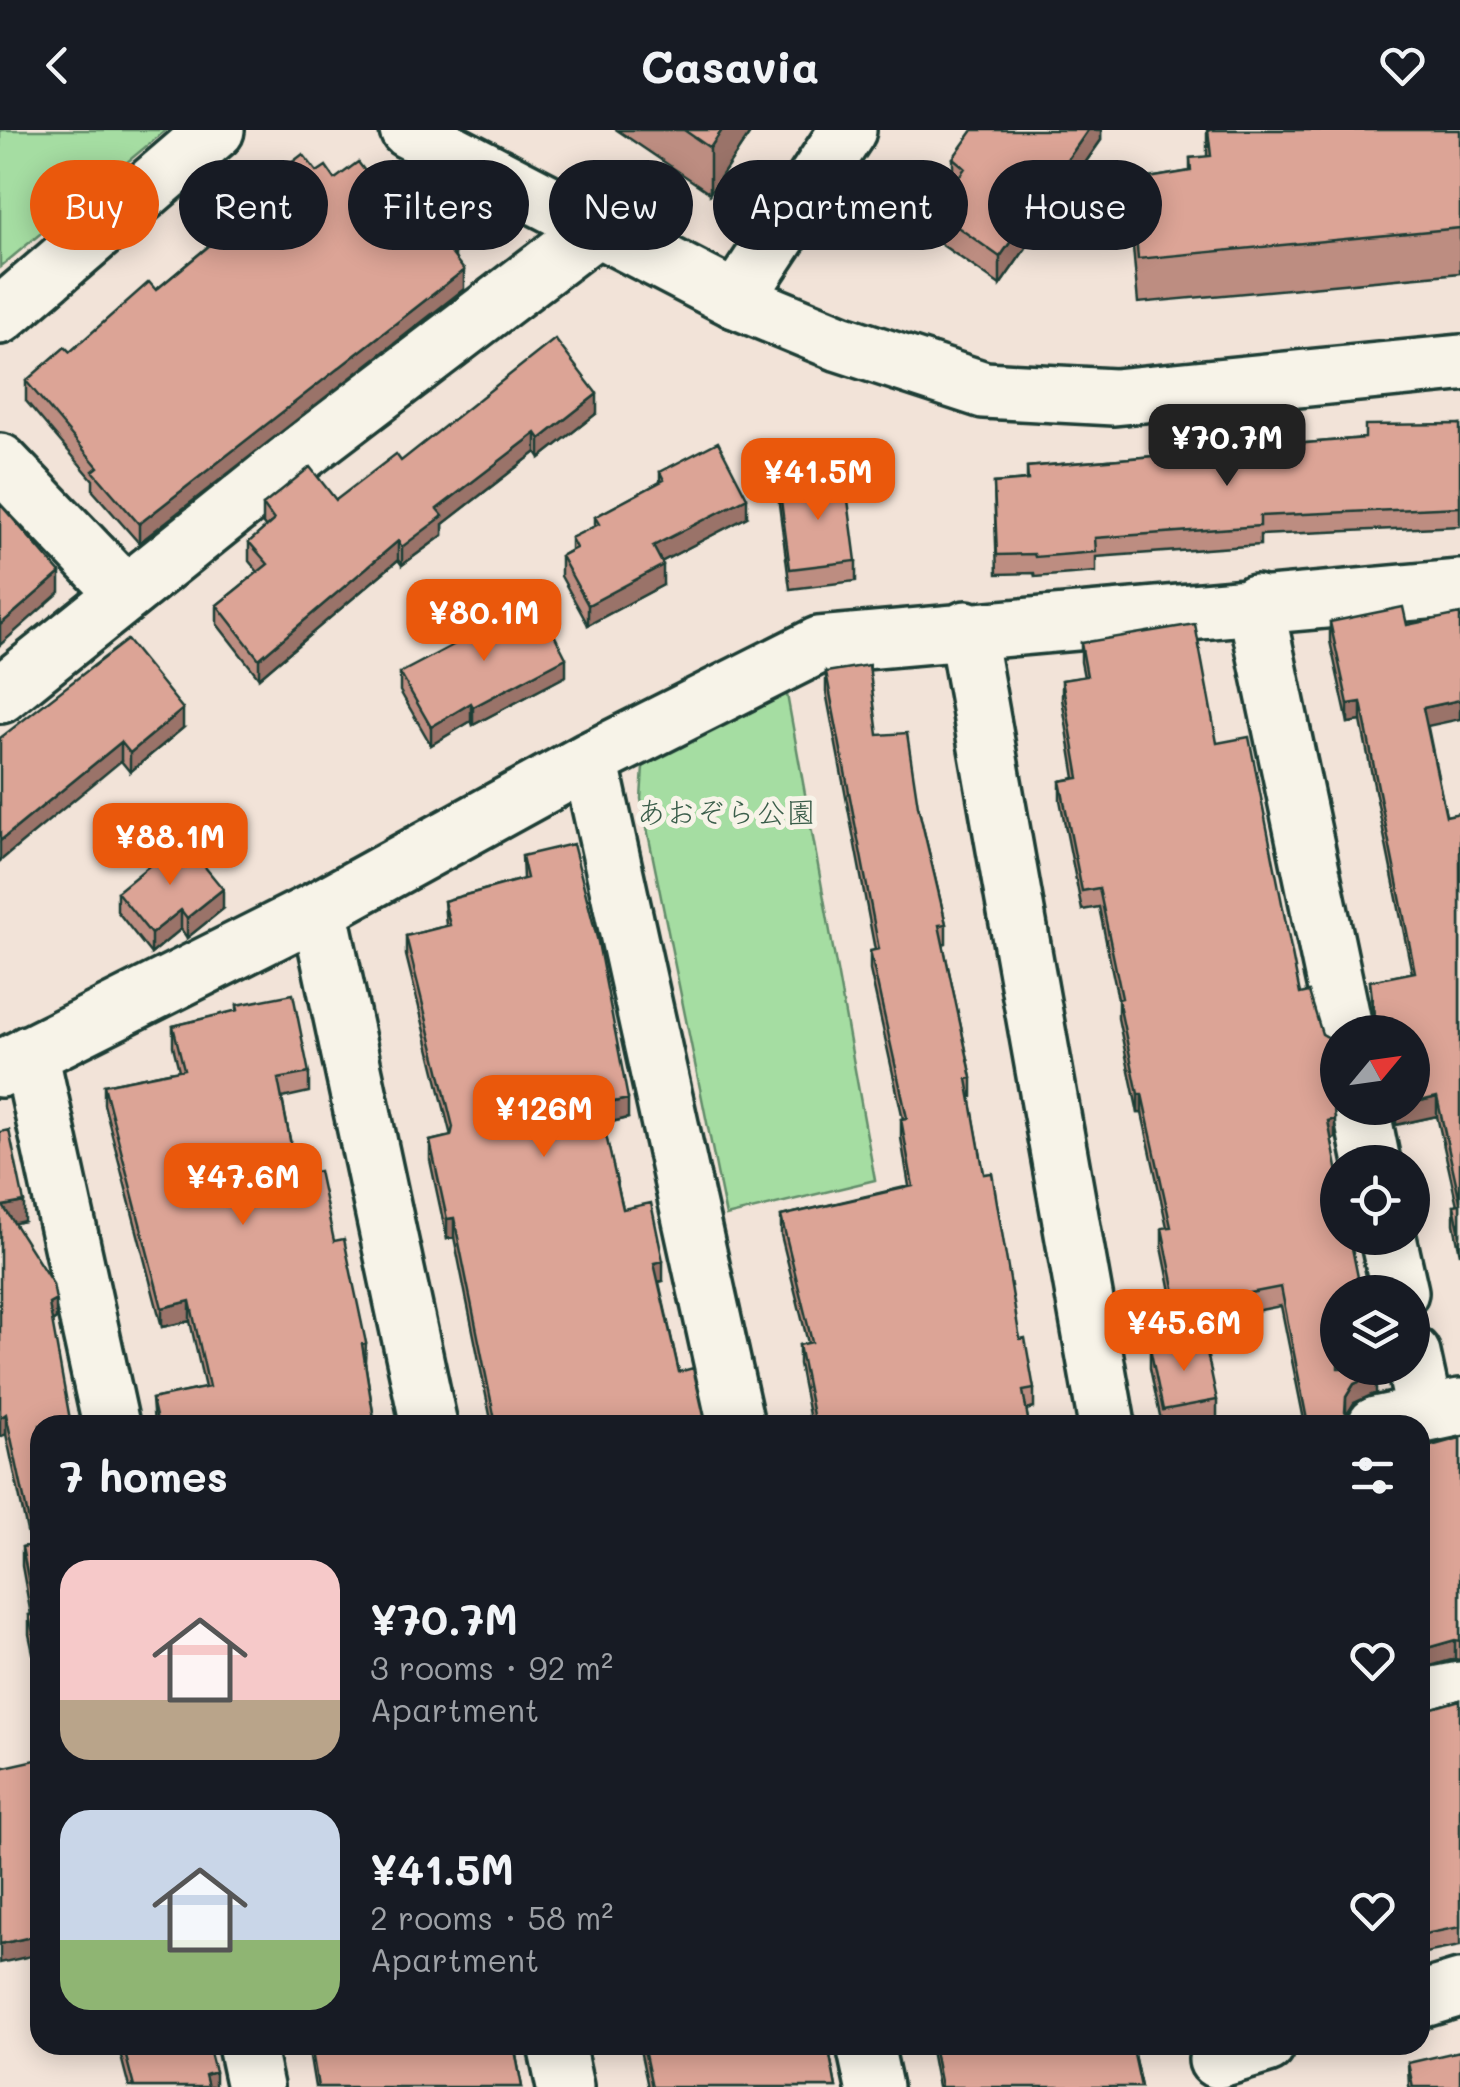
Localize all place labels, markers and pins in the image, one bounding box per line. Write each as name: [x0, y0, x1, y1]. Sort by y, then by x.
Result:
pin: ¥70.7M: [1146, 404, 1308, 489]
pin: ¥41.5M: [737, 438, 899, 523]
pin: ¥80.1M: [403, 579, 565, 664]
pin: ¥88.1M: [89, 803, 251, 888]
pin: ¥126M: [474, 1075, 614, 1160]
pin: ¥47.6M: [162, 1143, 324, 1228]
pin: ¥45.6M: [1103, 1289, 1265, 1374]

